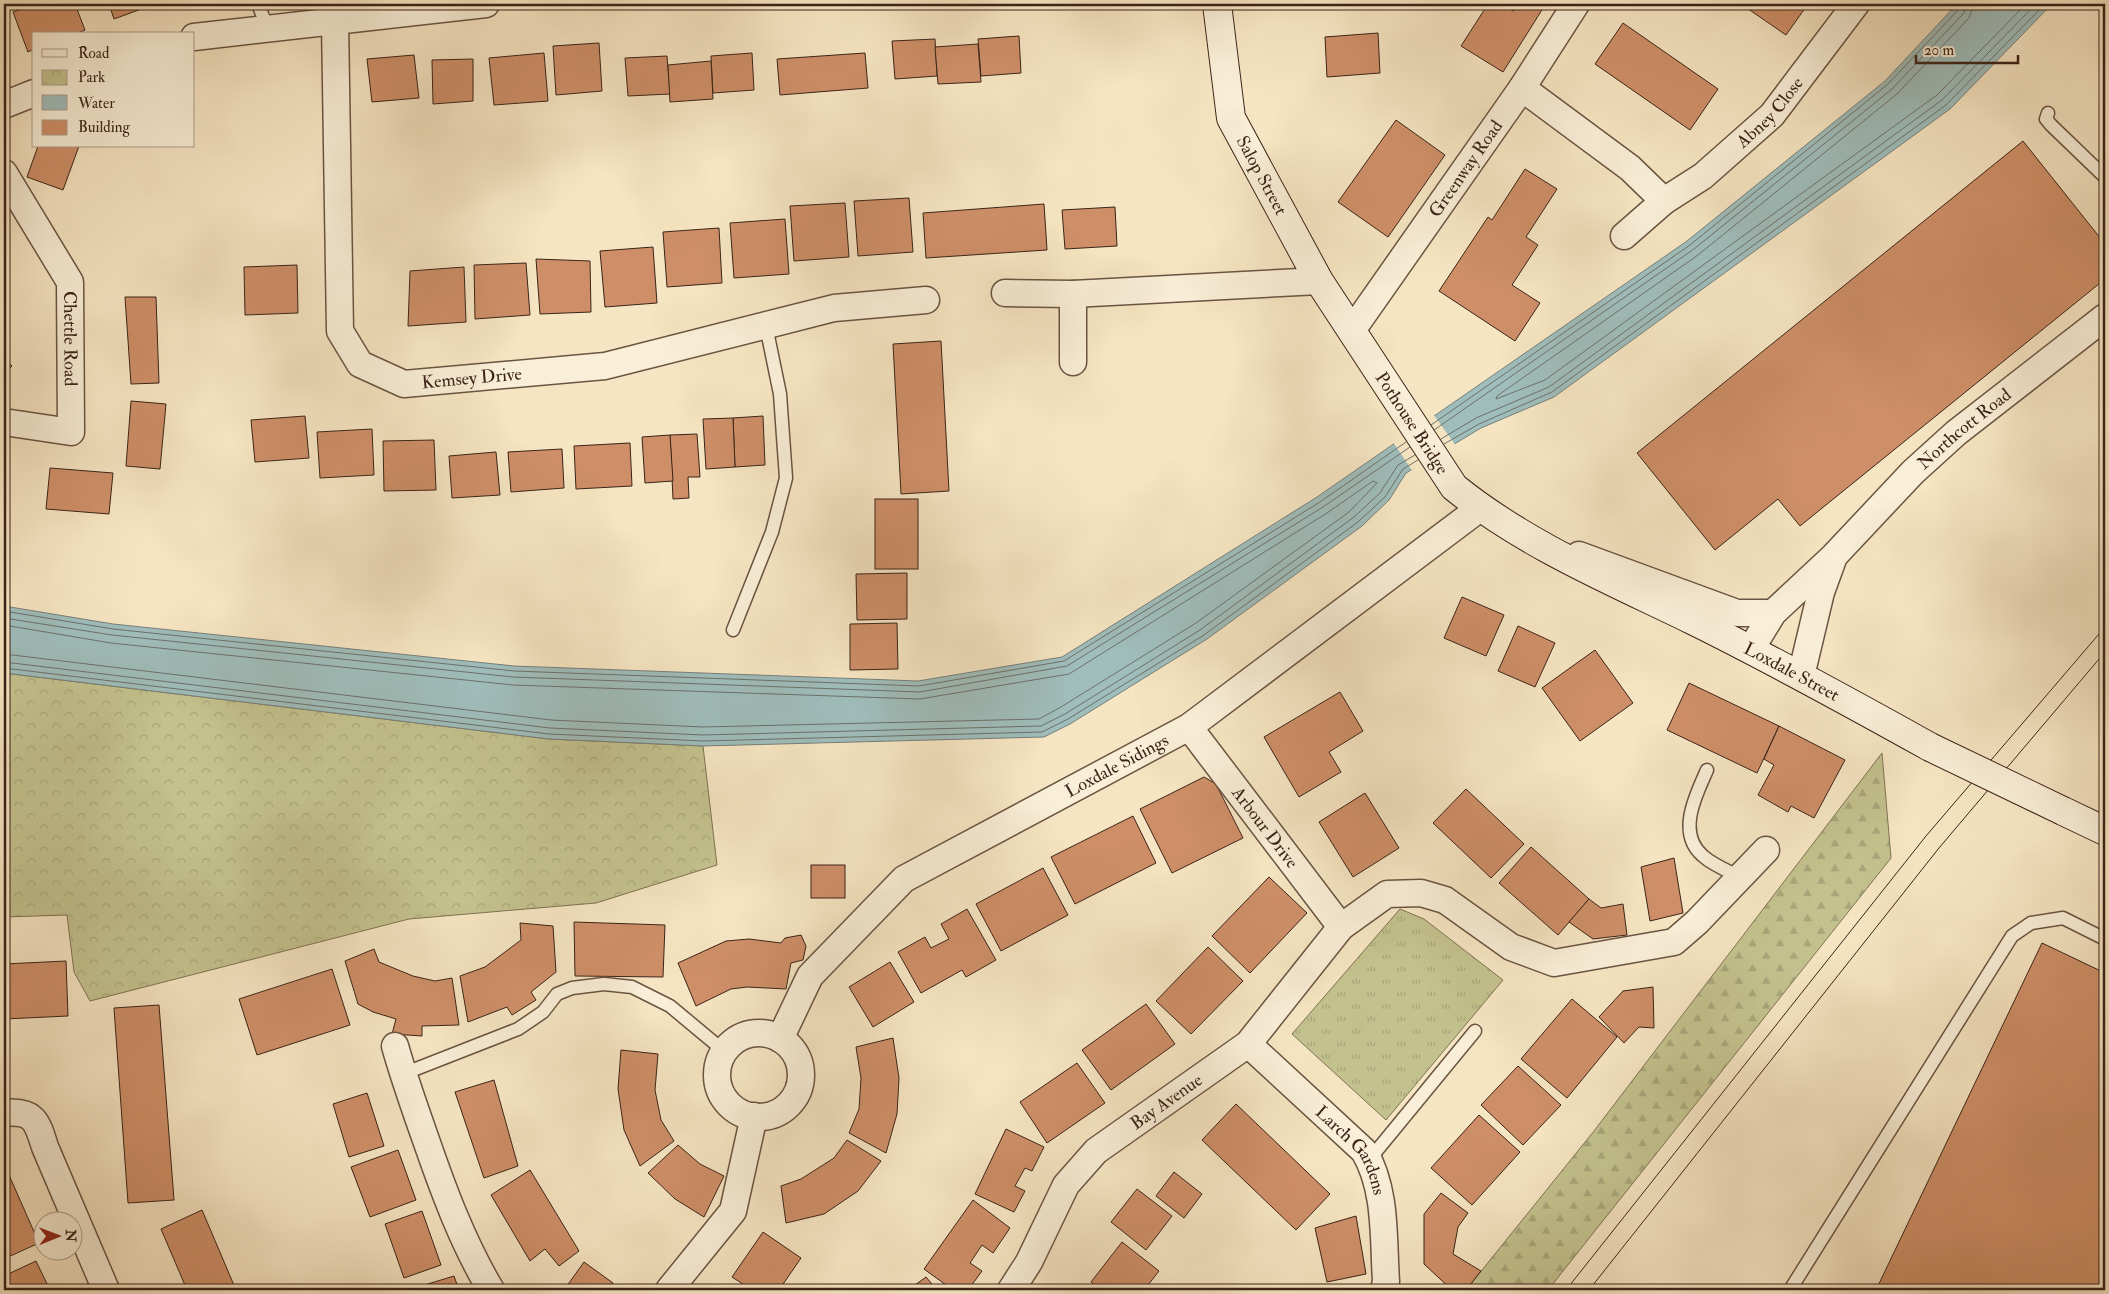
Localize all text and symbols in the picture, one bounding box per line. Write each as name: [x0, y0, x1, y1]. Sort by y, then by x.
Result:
legend: [32, 32, 195, 148]
scale bar: [1916, 32, 2019, 64]
text: 20 m: [1924, 41, 1954, 60]
text: Road: [78, 44, 110, 63]
text: Park: [78, 68, 105, 87]
street label: Abney Close: [1731, 72, 1809, 153]
text: Water: [77, 94, 115, 113]
street label: Greenway Road: [1424, 115, 1508, 222]
text: Building: [78, 118, 130, 137]
street label: Salop Street: [1231, 132, 1293, 219]
street label: Chettle Road: [59, 291, 82, 386]
street label: Kemsey Drive: [421, 362, 523, 394]
street label: Pothouse Bridge: [1370, 368, 1454, 479]
street label: Northcott Road: [1912, 383, 2016, 474]
street label: Loxdale Street: [1740, 637, 1844, 706]
street label: Loxdale Sidings: [1061, 728, 1173, 803]
street label: Arbour Drive: [1226, 781, 1304, 873]
street label: Bay Avenue: [1126, 1068, 1207, 1135]
street label: Larch Gardens: [1311, 1100, 1391, 1197]
north arrow: [32, 1212, 82, 1262]
text: N: [62, 1228, 79, 1243]

